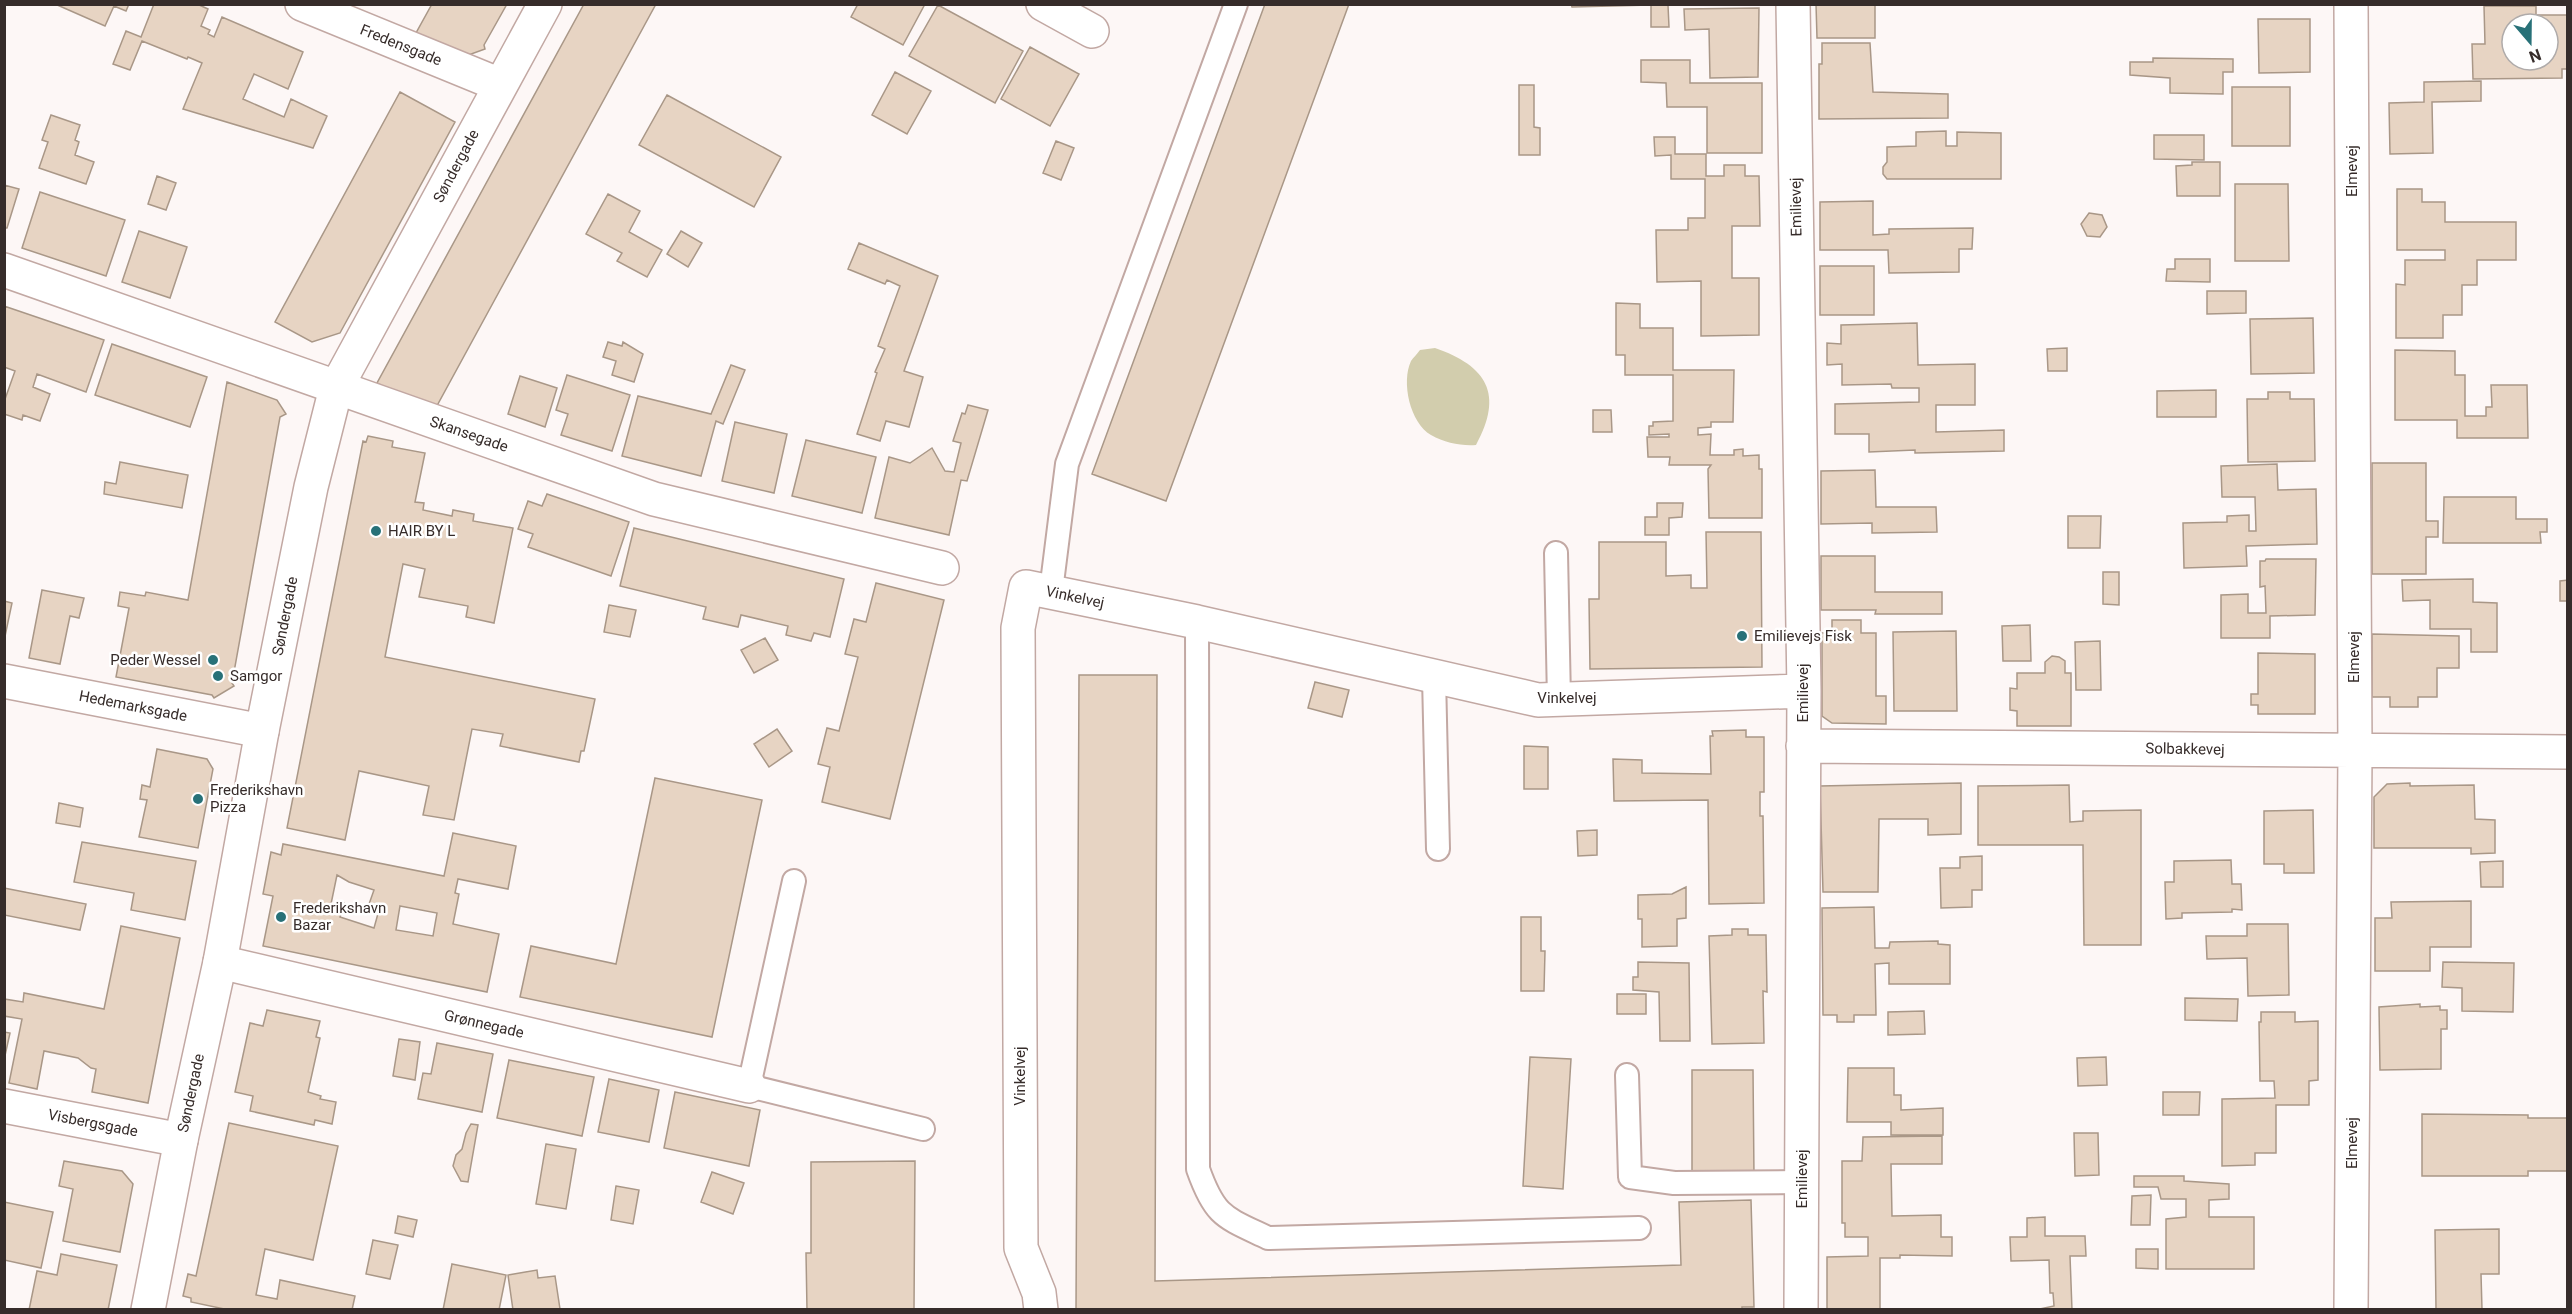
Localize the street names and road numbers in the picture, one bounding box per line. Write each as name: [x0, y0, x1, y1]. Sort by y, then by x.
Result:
street label: Fredensgade: [358, 20, 444, 70]
street label: Søndergade: [429, 126, 483, 206]
street label: Elmevej: [2343, 145, 2361, 197]
street label: Emilievej: [1786, 177, 1806, 237]
street label: Skansegade: [427, 412, 511, 456]
street label: Søndergade: [269, 575, 301, 657]
street label: Vinkelvej: [1044, 582, 1106, 612]
street label: Elmevej: [2345, 631, 2363, 683]
street label: Emilievej: [1794, 663, 1812, 723]
street label: Hedemarksgade: [77, 687, 189, 725]
street label: Vinkelvej: [1537, 689, 1597, 707]
street label: Solbakkevej: [2145, 739, 2225, 759]
street label: Grønnegade: [442, 1006, 526, 1042]
street label: Vinkelvej: [1011, 1046, 1029, 1106]
street label: Søndergade: [174, 1052, 208, 1134]
street label: Visbergsgade: [46, 1105, 140, 1141]
street label: Elmevej: [2343, 1117, 2361, 1169]
street label: Emilievej: [1793, 1149, 1811, 1209]

